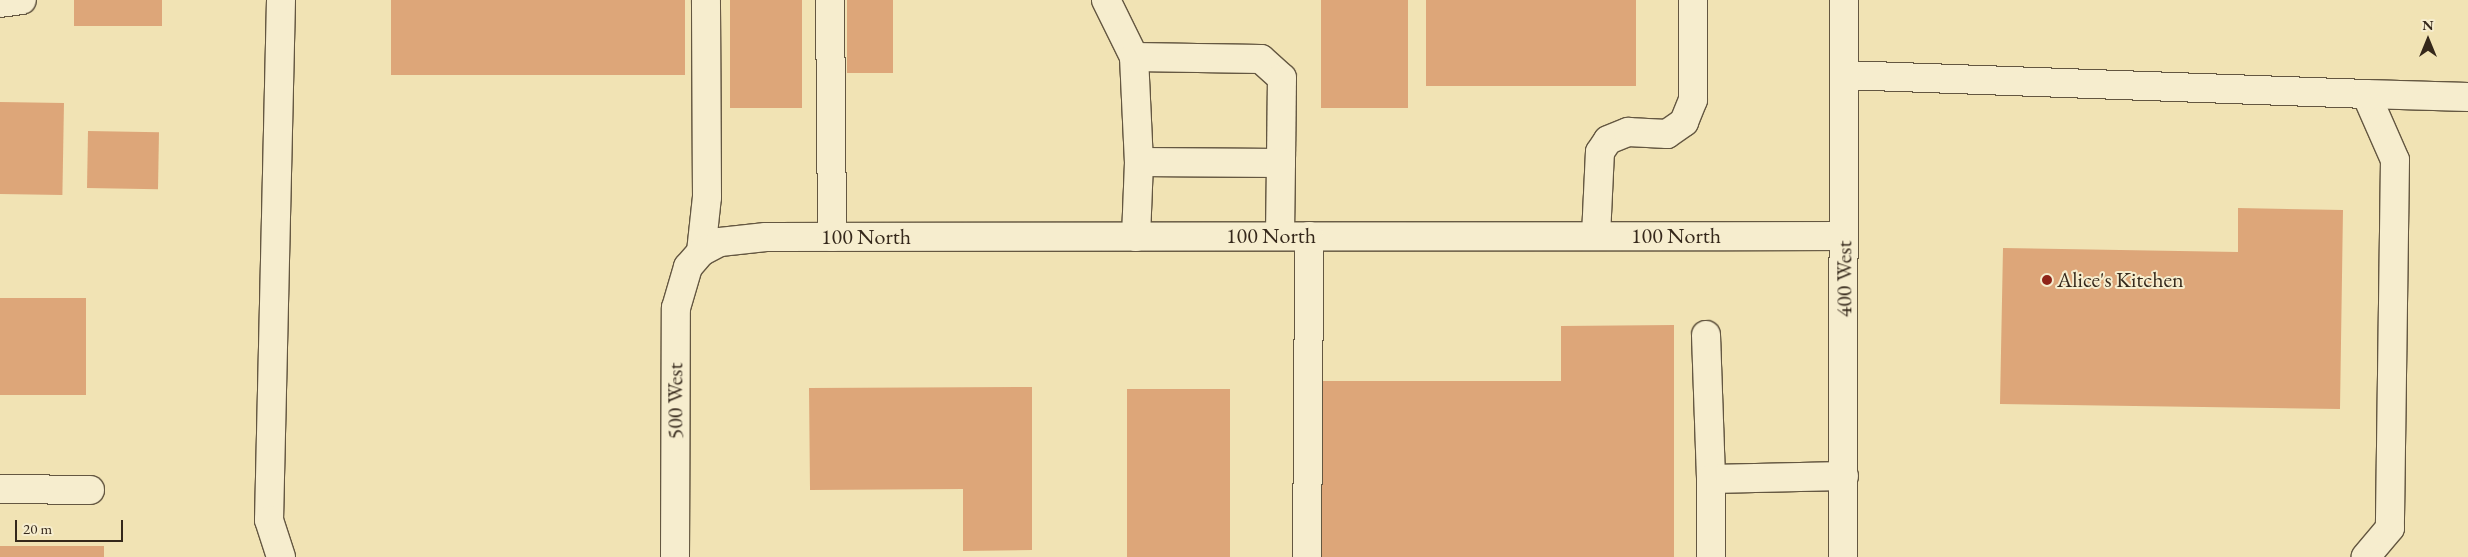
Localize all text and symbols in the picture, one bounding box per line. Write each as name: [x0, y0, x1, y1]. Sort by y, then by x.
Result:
north arrow: [2403, 15, 2453, 65]
text: N: [2422, 16, 2434, 34]
street label: 100 North: [1226, 223, 1316, 249]
street label: 100 North: [1631, 223, 1721, 249]
street label: 100 North: [821, 224, 911, 250]
street label: 400 West: [1831, 241, 1857, 317]
place label: Alice's Kitchen: [2057, 267, 2184, 293]
marker: Alice's Kitchen: [2041, 274, 2053, 286]
street label: 500 West: [662, 363, 688, 439]
scale bar: [18, 510, 125, 542]
text: 20 m: [23, 519, 52, 538]

